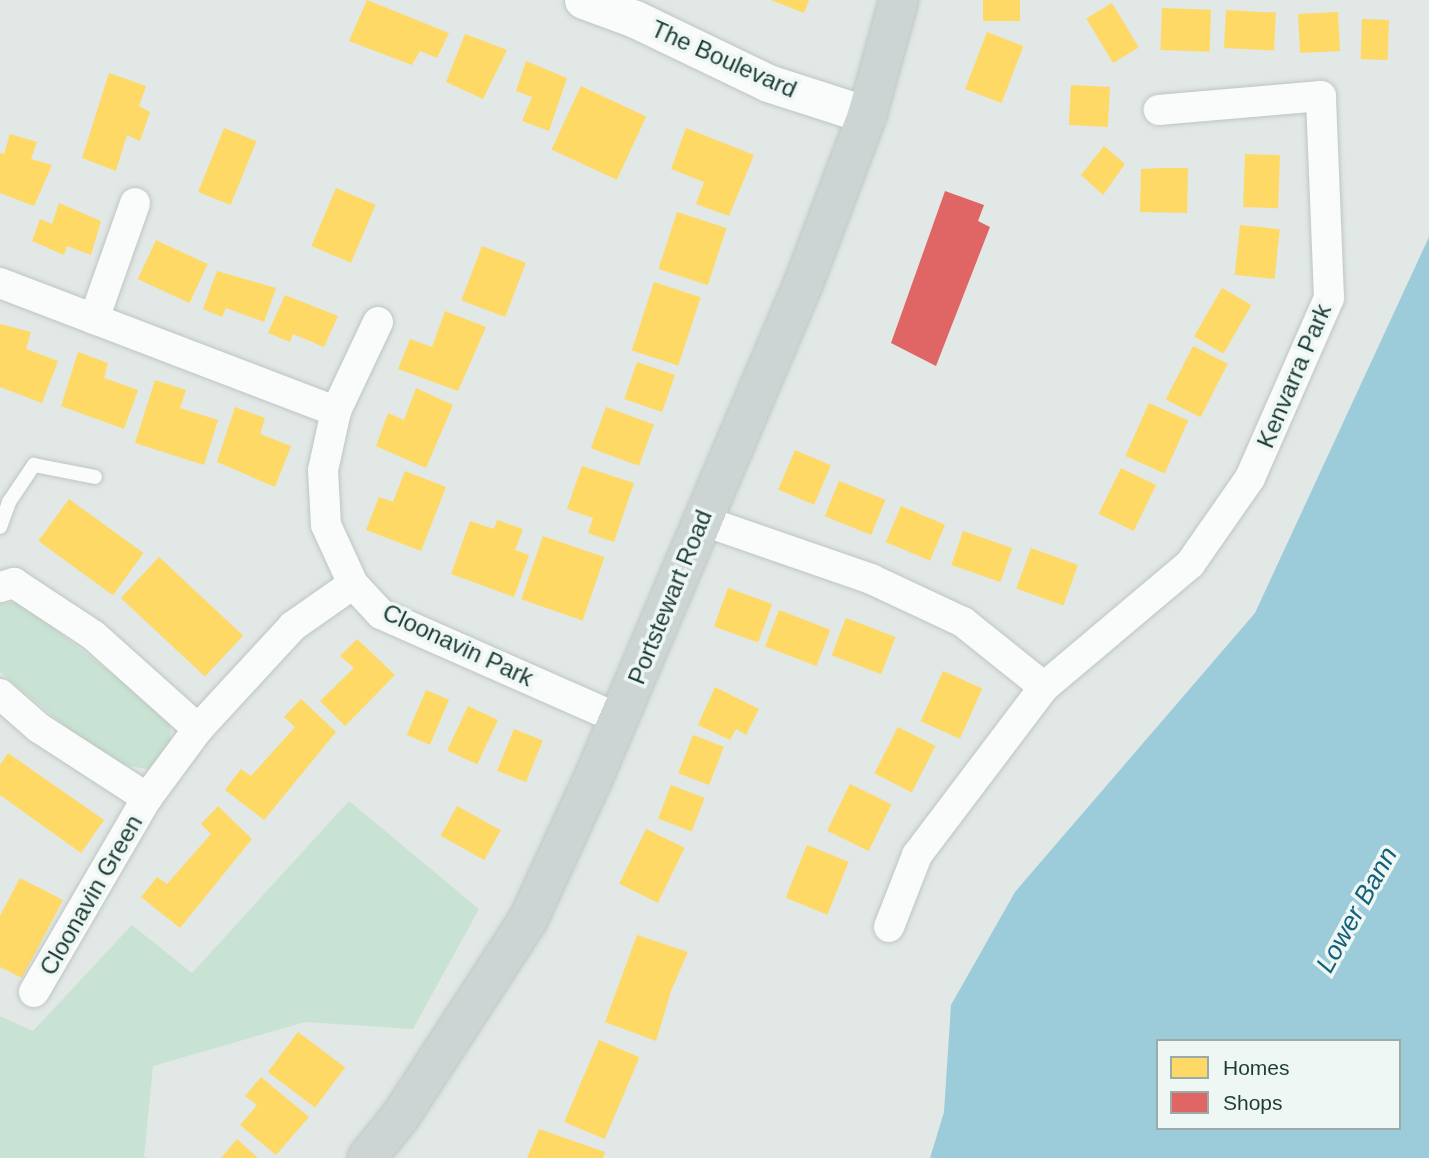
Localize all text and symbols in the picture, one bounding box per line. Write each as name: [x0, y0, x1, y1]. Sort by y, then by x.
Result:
street label: The Boulevard: [647, 14, 801, 104]
street label: Kenvarra Park: [1251, 300, 1337, 452]
street label: Portstewart Road: [622, 506, 718, 688]
street label: Cloonavin Park: [378, 598, 538, 692]
street label: Cloonavin Green: [34, 810, 148, 980]
water label: Lower Bann: [1310, 842, 1404, 978]
legend: [1156, 1039, 1401, 1130]
text: Homes: [1223, 1056, 1290, 1079]
text: Shops: [1223, 1091, 1283, 1114]

